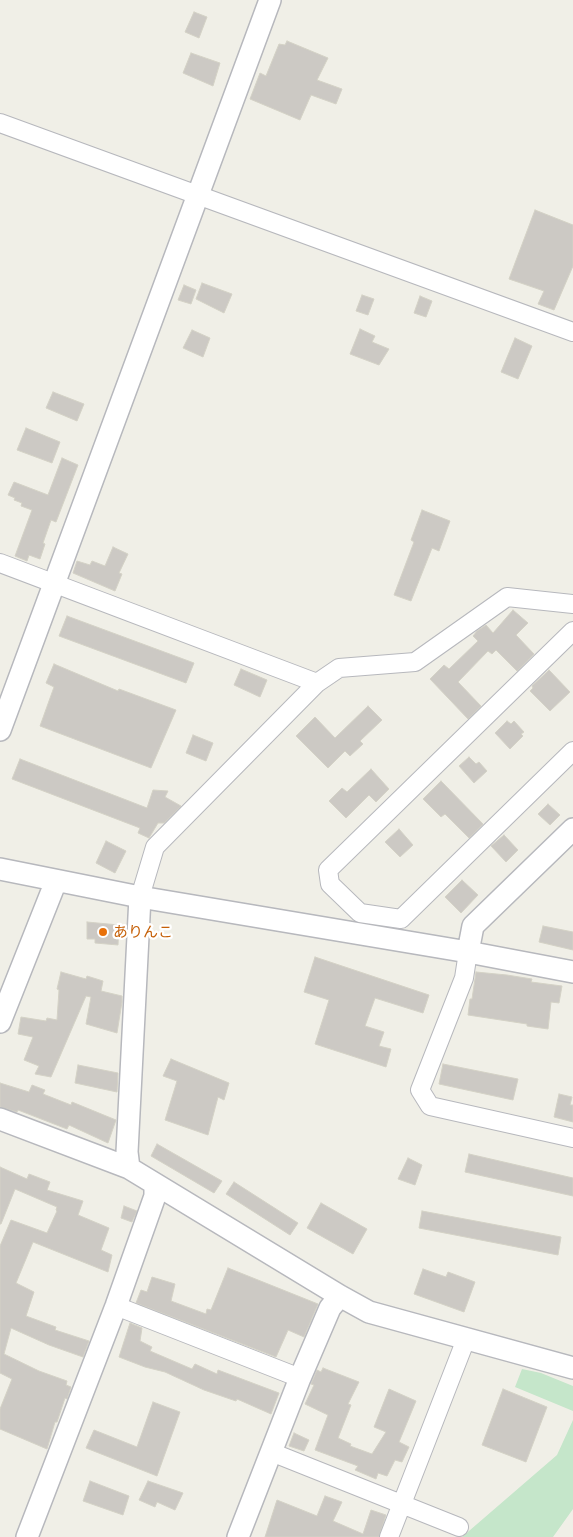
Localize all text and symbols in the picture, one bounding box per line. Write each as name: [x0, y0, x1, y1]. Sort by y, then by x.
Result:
place label: ありんこ: [113, 923, 173, 941]
marker: ありんこ: [97, 926, 109, 938]

